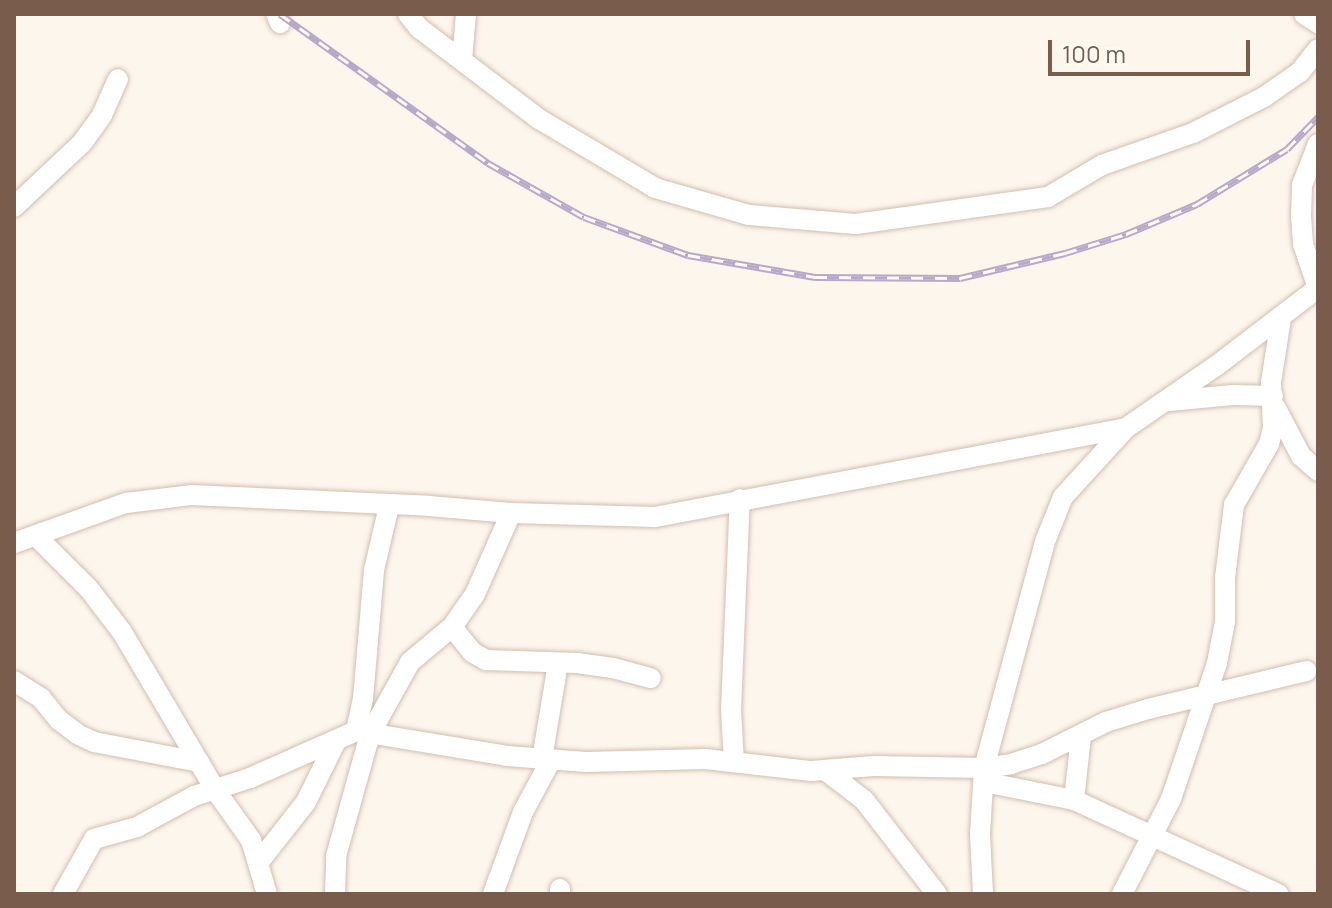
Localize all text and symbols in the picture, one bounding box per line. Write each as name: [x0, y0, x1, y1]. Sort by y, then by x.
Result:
scale bar: [1052, 24, 1254, 74]
text: 100 m: [1062, 37, 1126, 70]

